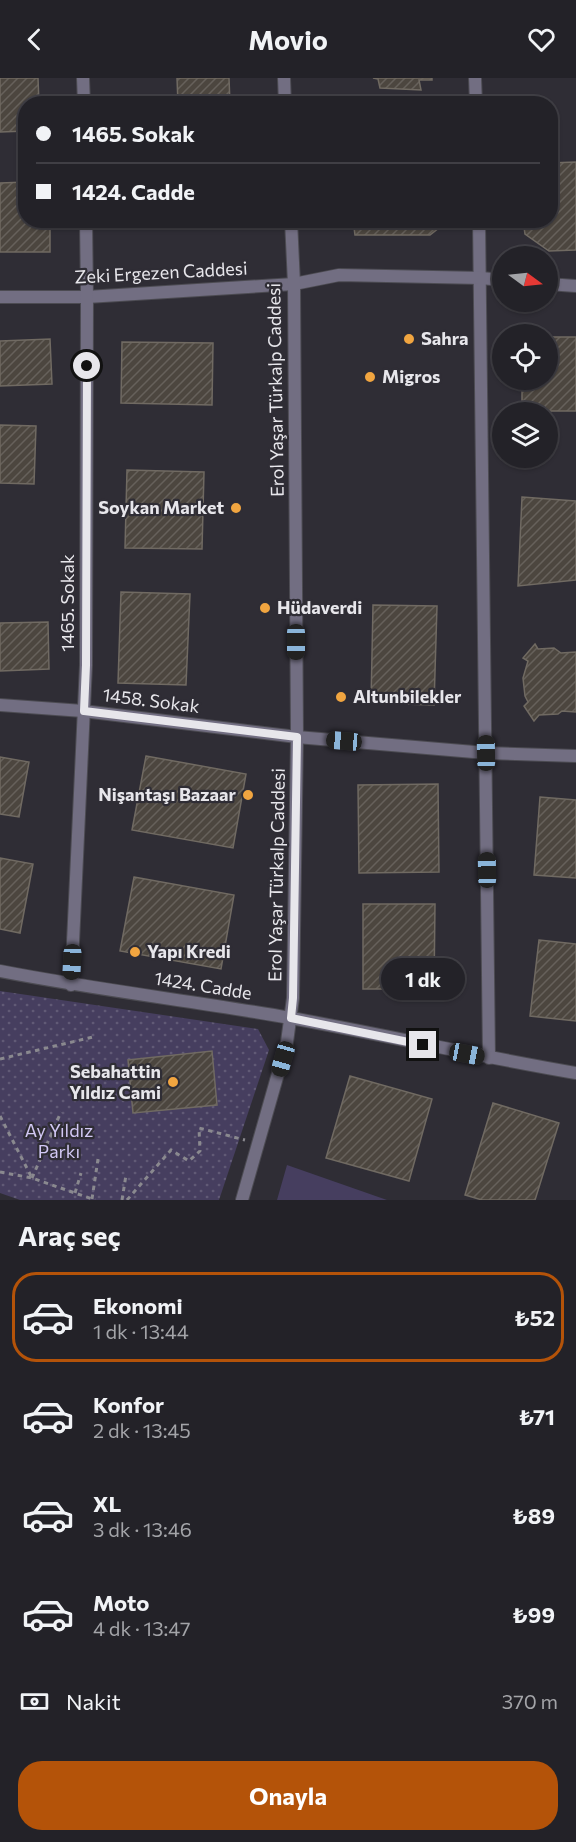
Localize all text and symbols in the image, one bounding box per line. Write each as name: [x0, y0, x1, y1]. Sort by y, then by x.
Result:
icon: back: [18, 23, 51, 56]
text: Movio: [248, 23, 328, 56]
icon: heart: [525, 23, 558, 56]
text: 1465. Sokak: [72, 120, 195, 147]
text: 1424. Cadde: [72, 178, 195, 205]
north arrow: [492, 246, 558, 312]
map controls: [492, 246, 558, 468]
street label: Zeki Ergezen Caddesi: [74, 256, 248, 288]
street label: Erol Yaşar Türkalp Caddesi: [262, 283, 288, 497]
button: locate: [492, 324, 558, 390]
place label: Sahra: [421, 327, 468, 349]
marker: Sahra: [402, 332, 416, 346]
route start: [73, 352, 100, 379]
place label: Migros: [382, 365, 440, 387]
marker: Migros: [363, 370, 377, 384]
button: layers: [492, 402, 558, 468]
place label: Soykan Market: [98, 496, 224, 518]
marker: Soykan Market: [229, 501, 243, 515]
street label: 1465. Sokak: [56, 554, 78, 652]
place label: Hüdaverdi: [277, 596, 362, 618]
marker: Hüdaverdi: [258, 601, 272, 615]
car: [287, 624, 305, 660]
street label: 1458. Sokak: [101, 683, 201, 717]
place label: Altunbilekler: [353, 685, 462, 707]
marker: Altunbilekler: [334, 690, 348, 704]
car: [325, 730, 363, 752]
car: [477, 735, 495, 771]
street label: Erol Yaşar Türkalp Caddesi: [263, 768, 289, 982]
place label: Nişantaşı Bazaar: [98, 783, 237, 805]
marker: Nişantaşı Bazaar: [241, 788, 255, 802]
car: [478, 852, 496, 888]
place label: Yapı Kredi: [147, 940, 231, 962]
car: [62, 944, 82, 980]
marker: Yapı Kredi: [128, 945, 142, 959]
callout: 1 dk: [381, 958, 465, 1000]
street label: 1424. Cadde: [153, 966, 253, 1004]
text: 1 dk: [405, 967, 441, 991]
route end: [409, 1031, 436, 1058]
car: [269, 1039, 297, 1079]
car: [448, 1042, 486, 1066]
place label: Sebahattin Yıldız Cami: [69, 1060, 161, 1103]
marker: Sebahattin Yıldız Cami: [166, 1075, 180, 1089]
park label: Ay Yıldız Parkı: [25, 1119, 93, 1162]
text: Araç seç: [18, 1219, 121, 1252]
icon: car: [21, 1290, 75, 1344]
text: Ekonomi: [93, 1292, 183, 1319]
text: ₺52: [514, 1304, 555, 1331]
text: 1 dk · 13:44: [93, 1319, 189, 1343]
icon: car: [21, 1389, 75, 1443]
text: Konfor: [93, 1391, 164, 1418]
text: ₺71: [518, 1403, 555, 1430]
text: 2 dk · 13:45: [93, 1418, 191, 1442]
icon: car: [21, 1488, 75, 1542]
text: XL: [93, 1490, 121, 1517]
text: ₺89: [512, 1502, 555, 1529]
text: 3 dk · 13:46: [93, 1517, 192, 1541]
icon: car: [21, 1587, 75, 1641]
text: Moto: [93, 1589, 149, 1616]
text: ₺99: [512, 1601, 555, 1628]
text: 4 dk · 13:47: [93, 1616, 190, 1640]
icon: cash: [18, 1685, 51, 1718]
text: Nakit: [66, 1688, 121, 1715]
text: 370 m: [502, 1689, 558, 1713]
button: Onayla: [18, 1761, 558, 1830]

